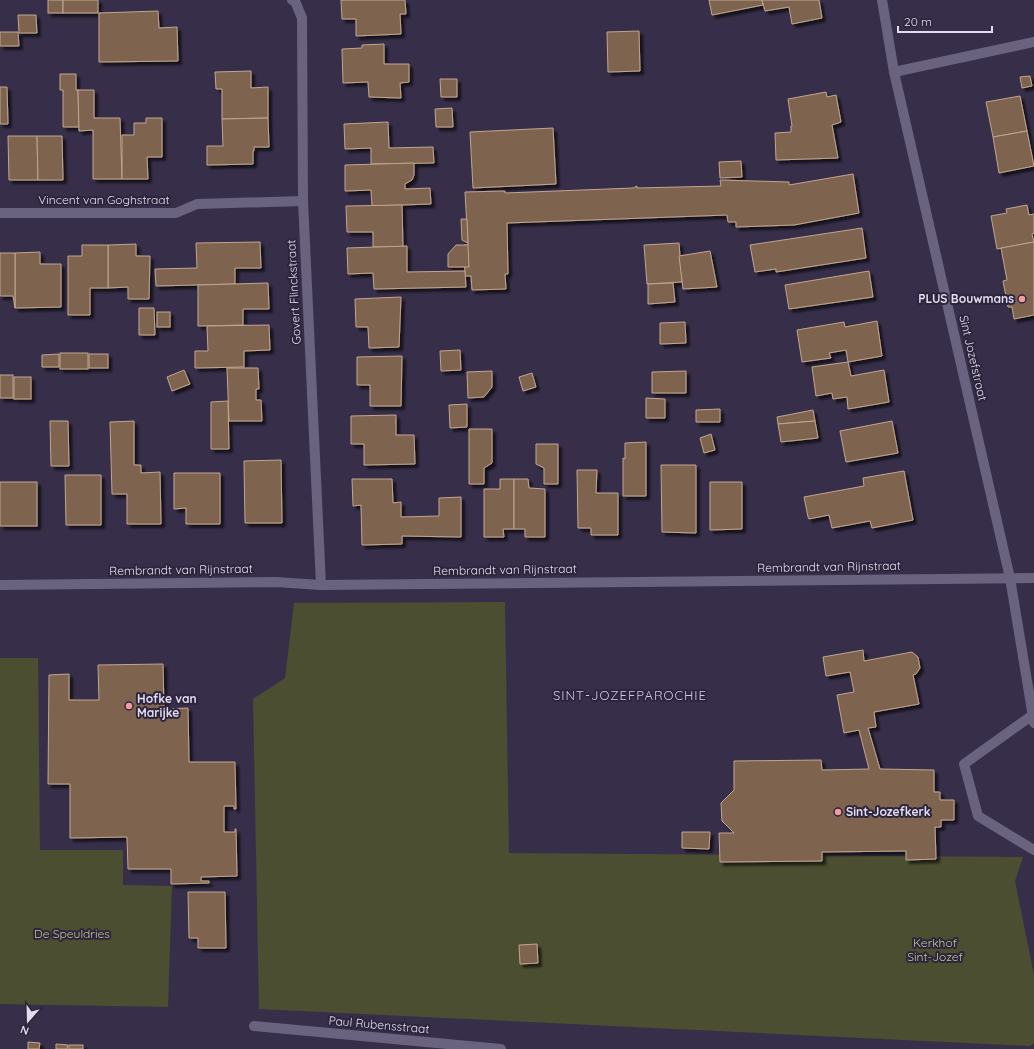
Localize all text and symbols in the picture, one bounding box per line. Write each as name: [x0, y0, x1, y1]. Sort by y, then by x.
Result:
scale bar: [898, 8, 992, 34]
text: 20 m: [904, 14, 932, 29]
street label: Vincent van Goghstraat: [38, 192, 170, 207]
street label: Govert Flinckstraat: [283, 239, 304, 345]
place label: PLUS Bouwmans: [918, 291, 1014, 306]
marker: PLUS Bouwmans: [1017, 294, 1027, 304]
street label: Sint Jozefstraat: [956, 314, 991, 402]
street label: Rembrandt van Rijnstraat: [757, 558, 901, 575]
street label: Rembrandt van Rijnstraat: [109, 561, 253, 578]
street label: Rembrandt van Rijnstraat: [433, 561, 577, 578]
district label: SINT-JOZEFPAROCHIE: [553, 687, 707, 703]
place label: Hofke van Marijke: [137, 691, 197, 720]
marker: Hofke van Marijke: [124, 701, 134, 711]
place label: Sint-Jozefkerk: [846, 804, 931, 819]
marker: Sint-Jozefkerk: [833, 807, 843, 817]
park label: De Speuldries: [34, 926, 110, 941]
park label: Kerkhof Sint-Jozef: [907, 935, 964, 964]
north arrow: [8, 1001, 48, 1041]
street label: Paul Rubensstraat: [328, 1013, 430, 1036]
text: N: [18, 1022, 31, 1038]

